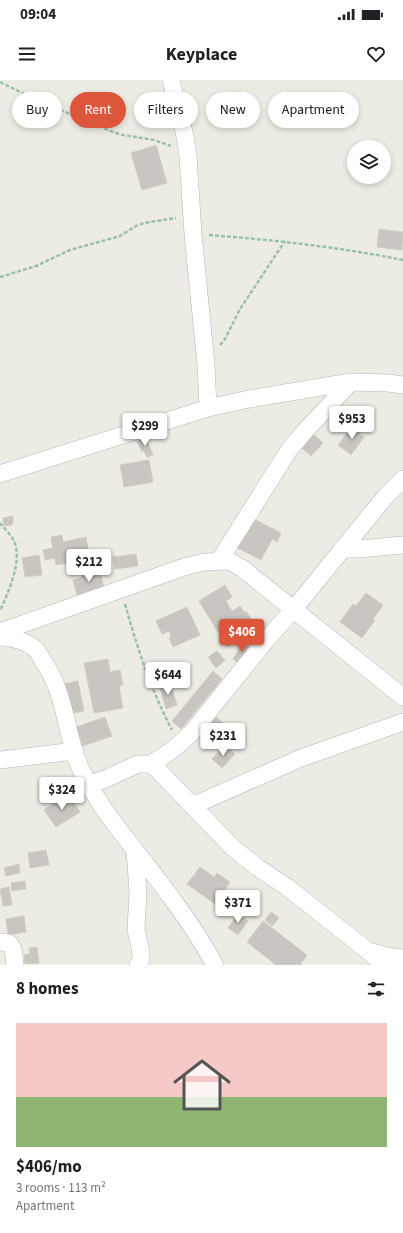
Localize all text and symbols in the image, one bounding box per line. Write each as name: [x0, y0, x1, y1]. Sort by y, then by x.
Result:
text: 09:04: [20, 4, 56, 25]
text: Keyplace: [166, 42, 237, 67]
icon: menu: [16, 43, 38, 65]
icon: heart: [365, 43, 387, 65]
chip: Buy: [12, 92, 62, 128]
chip: Rent: [70, 92, 126, 128]
chip: Filters: [134, 92, 198, 128]
chip: New: [206, 92, 260, 128]
chip: Apartment: [268, 92, 359, 128]
map controls: [347, 140, 391, 184]
button: layers: [347, 140, 391, 184]
pin: $953: [328, 406, 376, 440]
text: $953: [338, 410, 366, 428]
pin: $299: [121, 413, 169, 447]
text: $299: [131, 417, 159, 435]
pin: $212: [65, 549, 113, 583]
text: $212: [75, 553, 103, 571]
pin: $406: [218, 619, 266, 653]
text: $406: [228, 623, 256, 641]
pin: $644: [144, 662, 192, 696]
text: $644: [154, 666, 182, 684]
pin: $231: [199, 723, 247, 757]
text: $231: [209, 727, 237, 745]
pin: $324: [38, 777, 86, 811]
text: $324: [48, 781, 76, 799]
pin: $371: [214, 890, 262, 924]
text: $371: [224, 894, 252, 912]
text: 8 homes: [16, 977, 78, 1001]
icon: filters: [365, 978, 387, 1000]
icon: home: [166, 1049, 238, 1121]
text: $406/mo: [16, 1155, 82, 1179]
text: 3 rooms · 113 m²: [16, 1179, 106, 1197]
text: Apartment: [16, 1197, 74, 1215]

